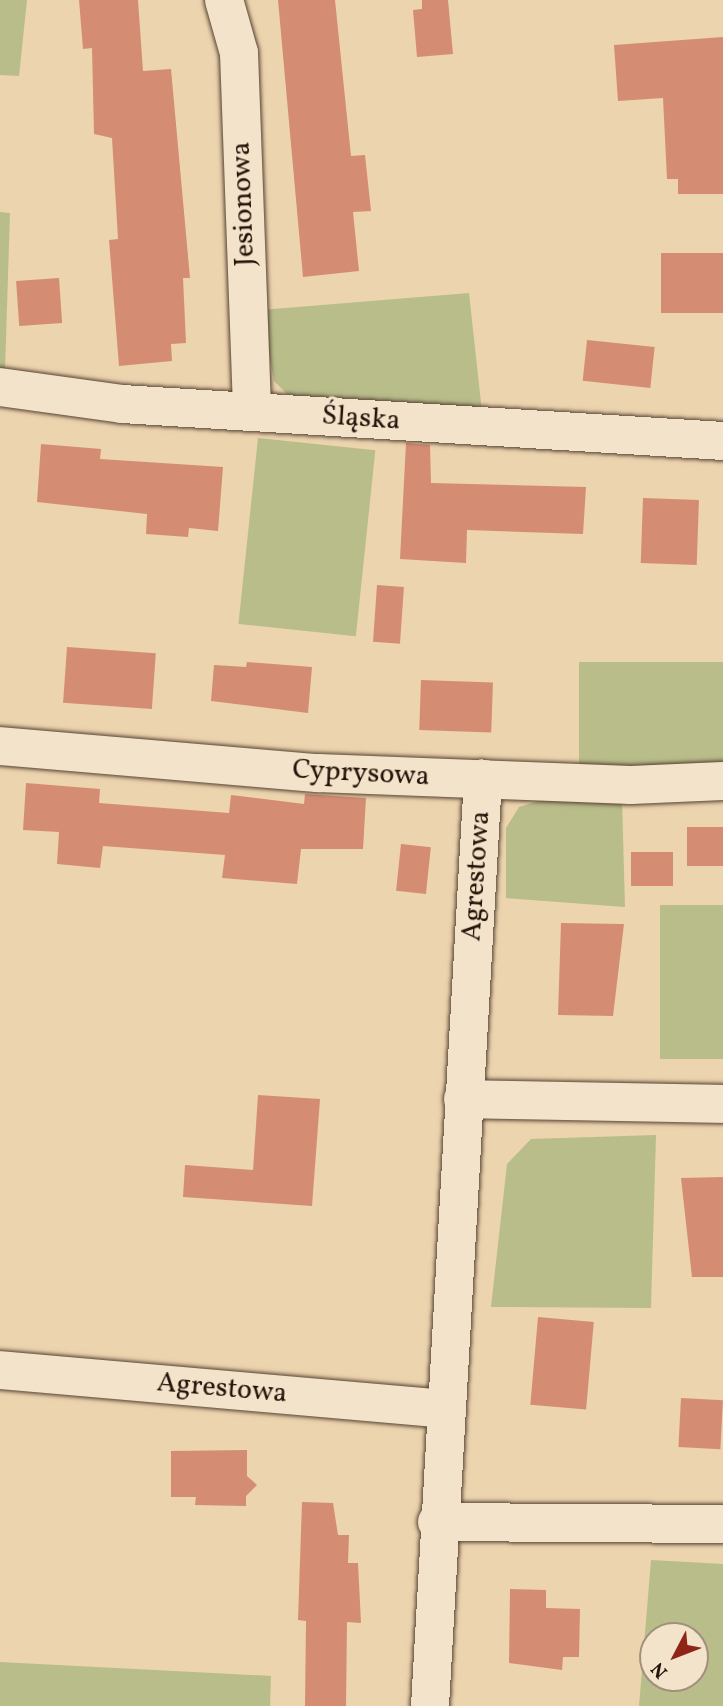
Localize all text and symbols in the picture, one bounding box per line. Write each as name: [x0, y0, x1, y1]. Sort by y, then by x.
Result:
street label: Jesionowa: [225, 141, 263, 267]
street label: Śląska: [320, 399, 402, 439]
street label: Cyprysowa: [291, 754, 431, 794]
street label: Agrestowa: [456, 810, 498, 942]
street label: Agrestowa: [155, 1367, 289, 1411]
north arrow: [639, 1622, 709, 1692]
text: N: [646, 1656, 674, 1684]

